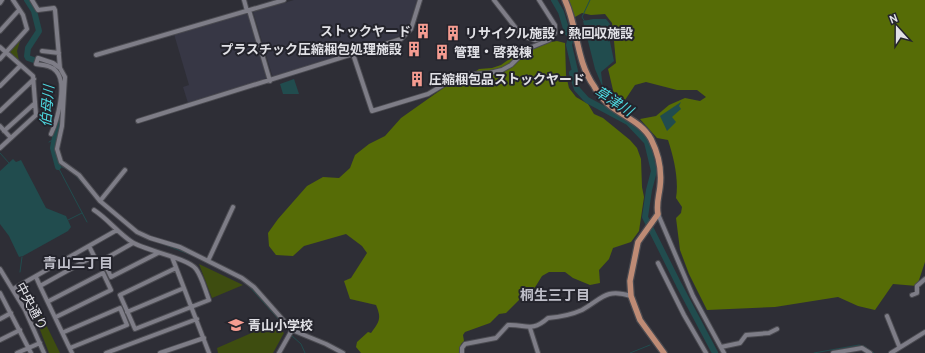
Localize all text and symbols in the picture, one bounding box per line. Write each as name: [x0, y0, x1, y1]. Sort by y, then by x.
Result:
north arrow: [877, 8, 917, 48]
text: N: [887, 11, 900, 27]
building icon: ストックヤード: [414, 22, 432, 40]
place label: ストックヤード: [320, 23, 411, 39]
building icon: リサイクル施設・熱回収施設: [444, 24, 462, 42]
place label: リサイクル施設・熱回収施設: [465, 25, 633, 41]
building icon: プラスチック圧縮梱包処理施設: [405, 40, 423, 58]
place label: プラスチック圧縮梱包処理施設: [220, 41, 402, 57]
building icon: 管理・啓発棟: [433, 43, 451, 61]
place label: 管理・啓発棟: [454, 44, 532, 60]
building icon: 圧縮梱包品ストックヤード: [408, 70, 426, 88]
place label: 圧縮梱包品ストックヤード: [429, 71, 585, 87]
water label: 伯母川: [36, 82, 58, 128]
water label: 草津川: [591, 82, 638, 121]
district label: 青山二丁目: [43, 254, 113, 272]
street label: 中央通り: [13, 279, 51, 333]
district label: 桐生三丁目: [520, 286, 590, 304]
school or university icon: 青山小学校: [227, 316, 245, 334]
place label: 青山小学校: [248, 317, 313, 333]

